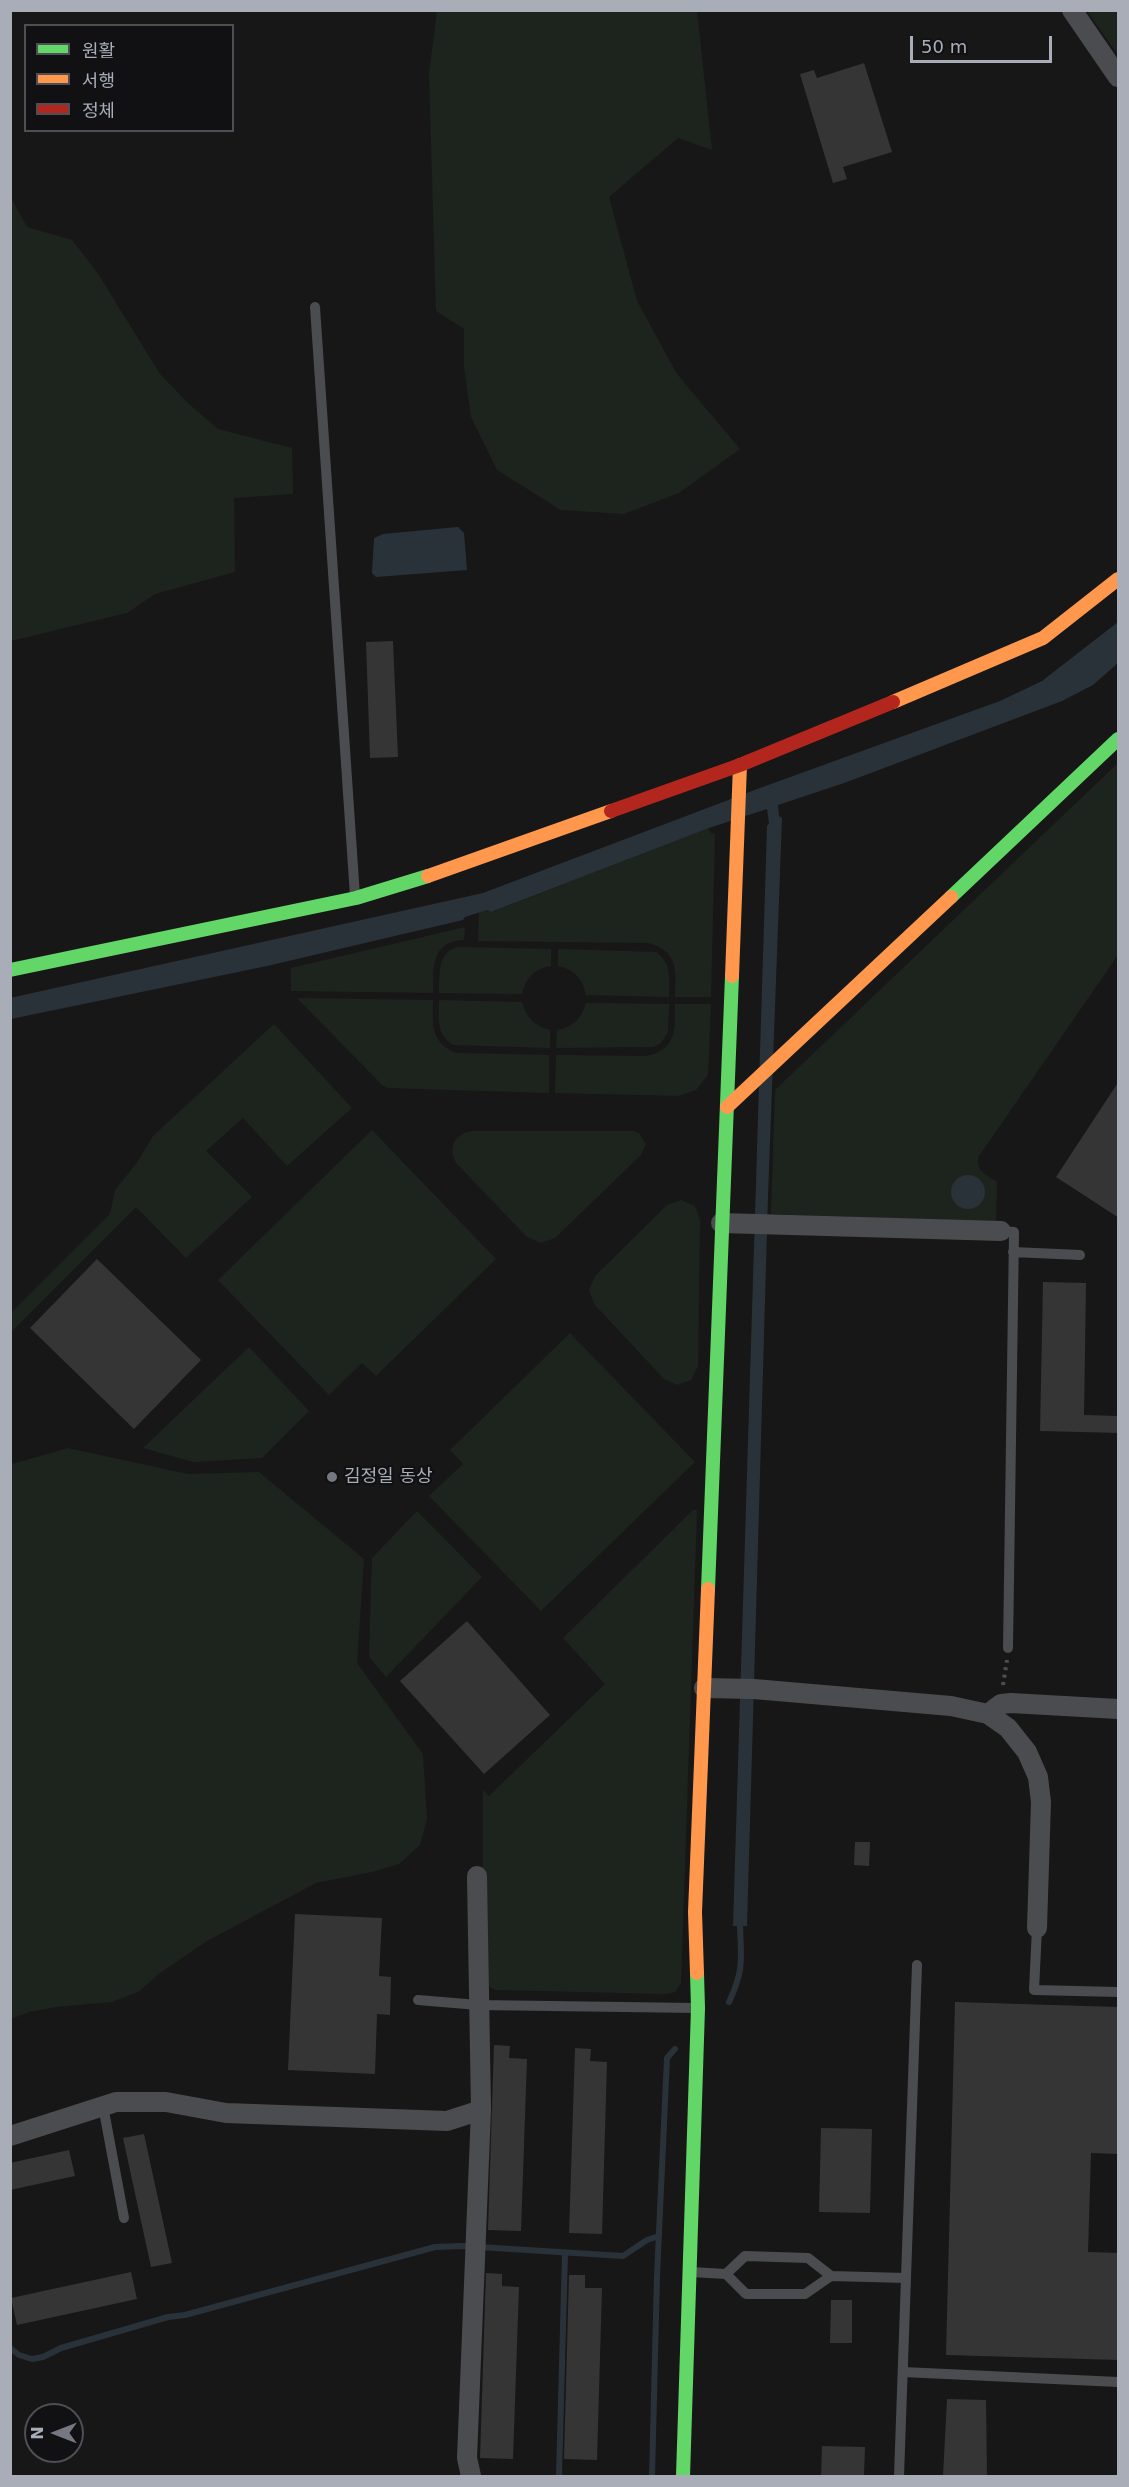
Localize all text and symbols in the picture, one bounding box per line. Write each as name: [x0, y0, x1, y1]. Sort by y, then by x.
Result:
legend: [24, 24, 234, 132]
scale bar: [913, 24, 1056, 62]
text: 50 m: [921, 36, 967, 57]
text: 원활: [82, 40, 115, 61]
text: 서행: [82, 70, 115, 91]
text: 정체: [82, 100, 115, 121]
place label: 김정일 동상: [344, 1466, 433, 1488]
marker: 김정일 동상: [325, 1470, 339, 1484]
north arrow: [24, 2403, 84, 2463]
text: N: [28, 2426, 47, 2440]

